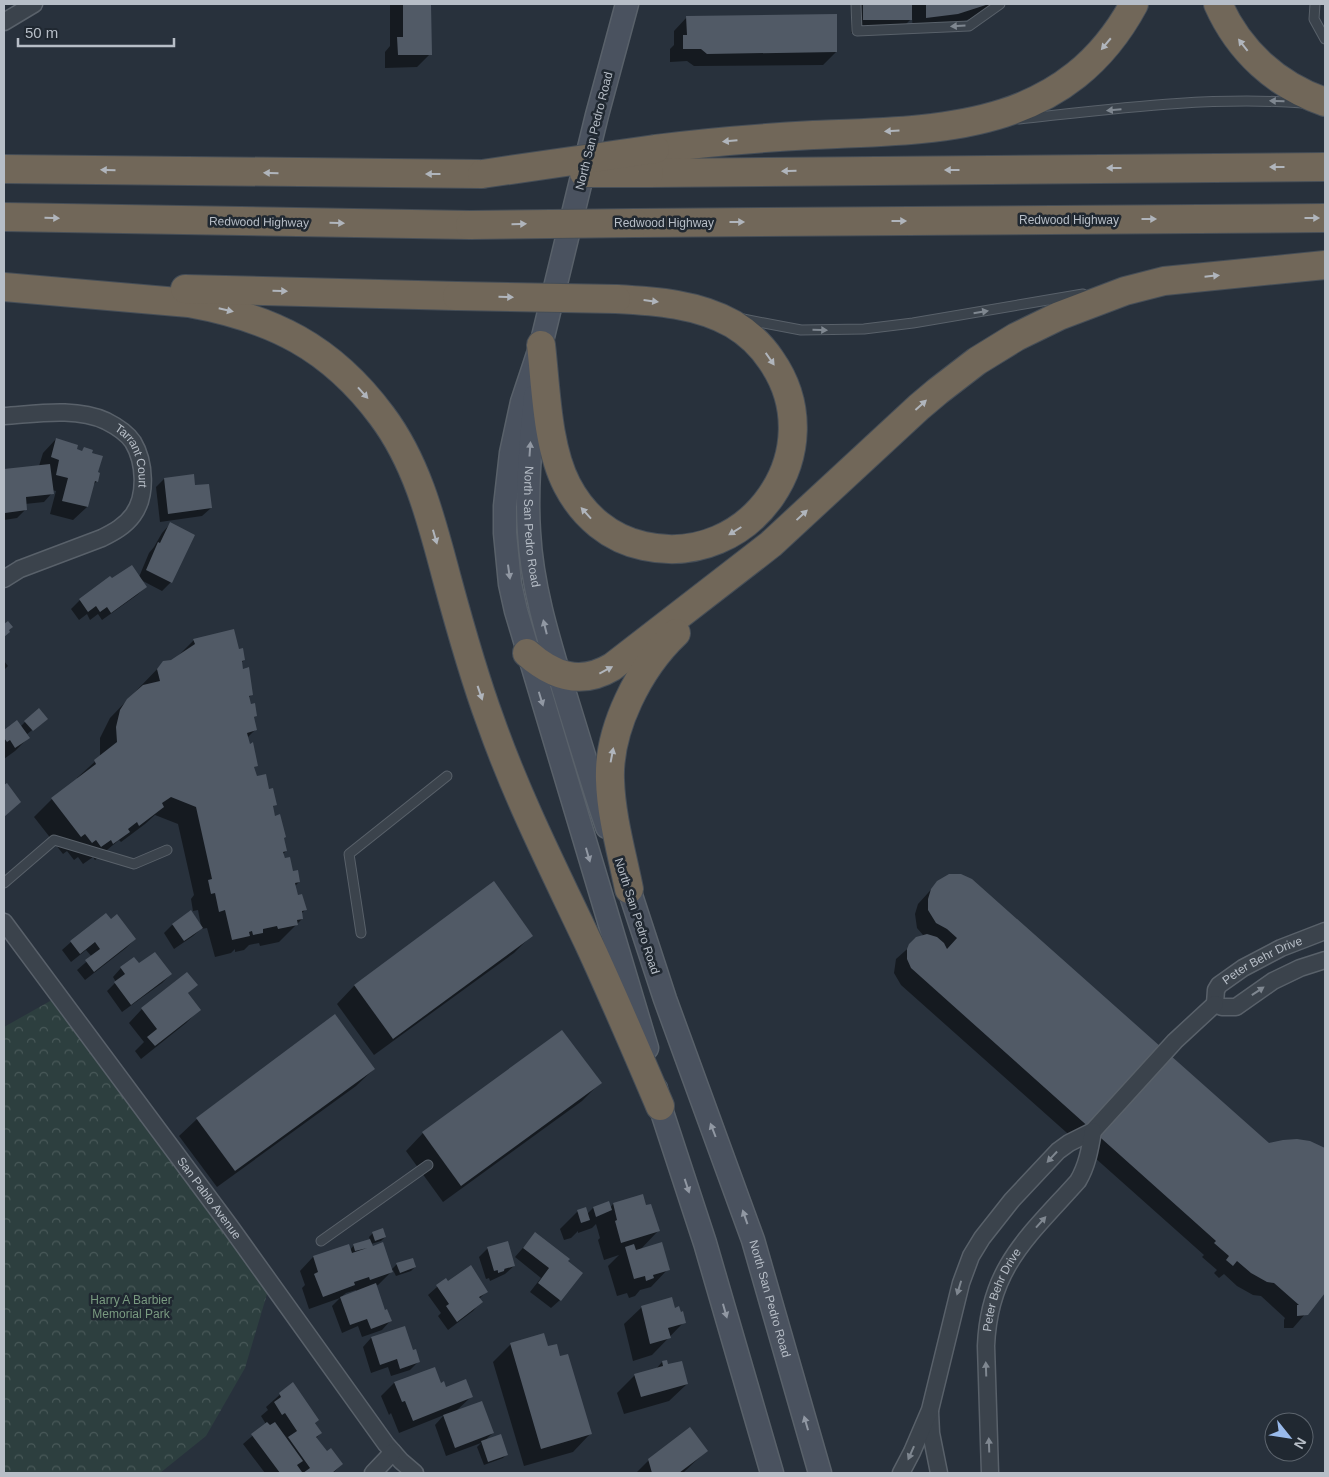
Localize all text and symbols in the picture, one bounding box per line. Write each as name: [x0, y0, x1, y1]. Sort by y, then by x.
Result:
scale bar: [18, 15, 174, 47]
one-way arrow: [950, 23, 966, 31]
text: 50 m: [25, 24, 58, 41]
one-way arrow: [1101, 37, 1112, 50]
one-way arrow: [1238, 38, 1248, 52]
street label: North San Pedro Road: [573, 70, 615, 192]
one-way arrow: [1268, 97, 1284, 105]
one-way arrow: [1106, 106, 1122, 114]
one-way arrow: [884, 127, 900, 135]
one-way arrow: [722, 137, 738, 145]
one-way arrow: [1268, 163, 1284, 171]
one-way arrow: [1106, 164, 1122, 172]
one-way arrow: [100, 166, 116, 174]
one-way arrow: [943, 166, 959, 174]
one-way arrow: [781, 167, 797, 175]
one-way arrow: [263, 169, 279, 177]
one-way arrow: [425, 170, 441, 178]
street label: Redwood Highway: [1019, 213, 1119, 227]
one-way arrow: [45, 214, 61, 222]
street label: Redwood Highway: [209, 214, 309, 230]
one-way arrow: [1304, 214, 1320, 222]
one-way arrow: [1141, 215, 1157, 223]
street label: Redwood Highway: [614, 216, 714, 230]
one-way arrow: [891, 217, 907, 225]
one-way arrow: [729, 218, 745, 226]
one-way arrow: [330, 219, 346, 227]
one-way arrow: [511, 220, 527, 228]
one-way arrow: [1205, 272, 1221, 280]
one-way arrow: [272, 288, 288, 296]
one-way arrow: [498, 293, 514, 301]
one-way arrow: [644, 298, 660, 306]
one-way arrow: [219, 306, 234, 314]
one-way arrow: [974, 307, 990, 315]
one-way arrow: [813, 326, 829, 334]
one-way arrow: [765, 352, 775, 365]
one-way arrow: [357, 386, 369, 398]
one-way arrow: [915, 399, 927, 411]
street label: Tarrant Court: [112, 421, 150, 489]
one-way arrow: [527, 440, 535, 456]
street label: North San Pedro Road: [521, 466, 543, 588]
one-way arrow: [580, 507, 592, 519]
one-way arrow: [796, 509, 808, 521]
one-way arrow: [728, 526, 742, 535]
one-way arrow: [431, 529, 439, 544]
one-way arrow: [505, 565, 513, 581]
one-way arrow: [541, 620, 549, 635]
one-way arrow: [599, 666, 613, 674]
one-way arrow: [477, 685, 484, 700]
one-way arrow: [538, 692, 546, 707]
one-way arrow: [608, 747, 616, 763]
one-way arrow: [584, 847, 592, 863]
street label: North San Pedro Road: [612, 856, 662, 976]
street label: Peter Behr Drive: [1220, 933, 1305, 987]
one-way arrow: [1251, 987, 1264, 996]
one-way arrow: [709, 1122, 717, 1137]
one-way arrow: [1046, 1151, 1058, 1163]
street label: San Pablo Avenue: [174, 1154, 244, 1242]
one-way arrow: [683, 1178, 691, 1193]
one-way arrow: [741, 1209, 749, 1224]
one-way arrow: [1036, 1216, 1047, 1229]
street label: North San Pedro Road: [746, 1238, 793, 1359]
street label: Peter Behr Drive: [980, 1245, 1024, 1332]
one-way arrow: [955, 1281, 963, 1296]
park label: Harry A Barbier Memorial Park: [90, 1293, 172, 1321]
one-way arrow: [722, 1303, 730, 1318]
one-way arrow: [982, 1361, 990, 1377]
north arrow: [1264, 1412, 1314, 1462]
one-way arrow: [802, 1416, 810, 1431]
text: N: [1291, 1435, 1310, 1452]
one-way arrow: [985, 1437, 993, 1453]
one-way arrow: [907, 1446, 915, 1460]

